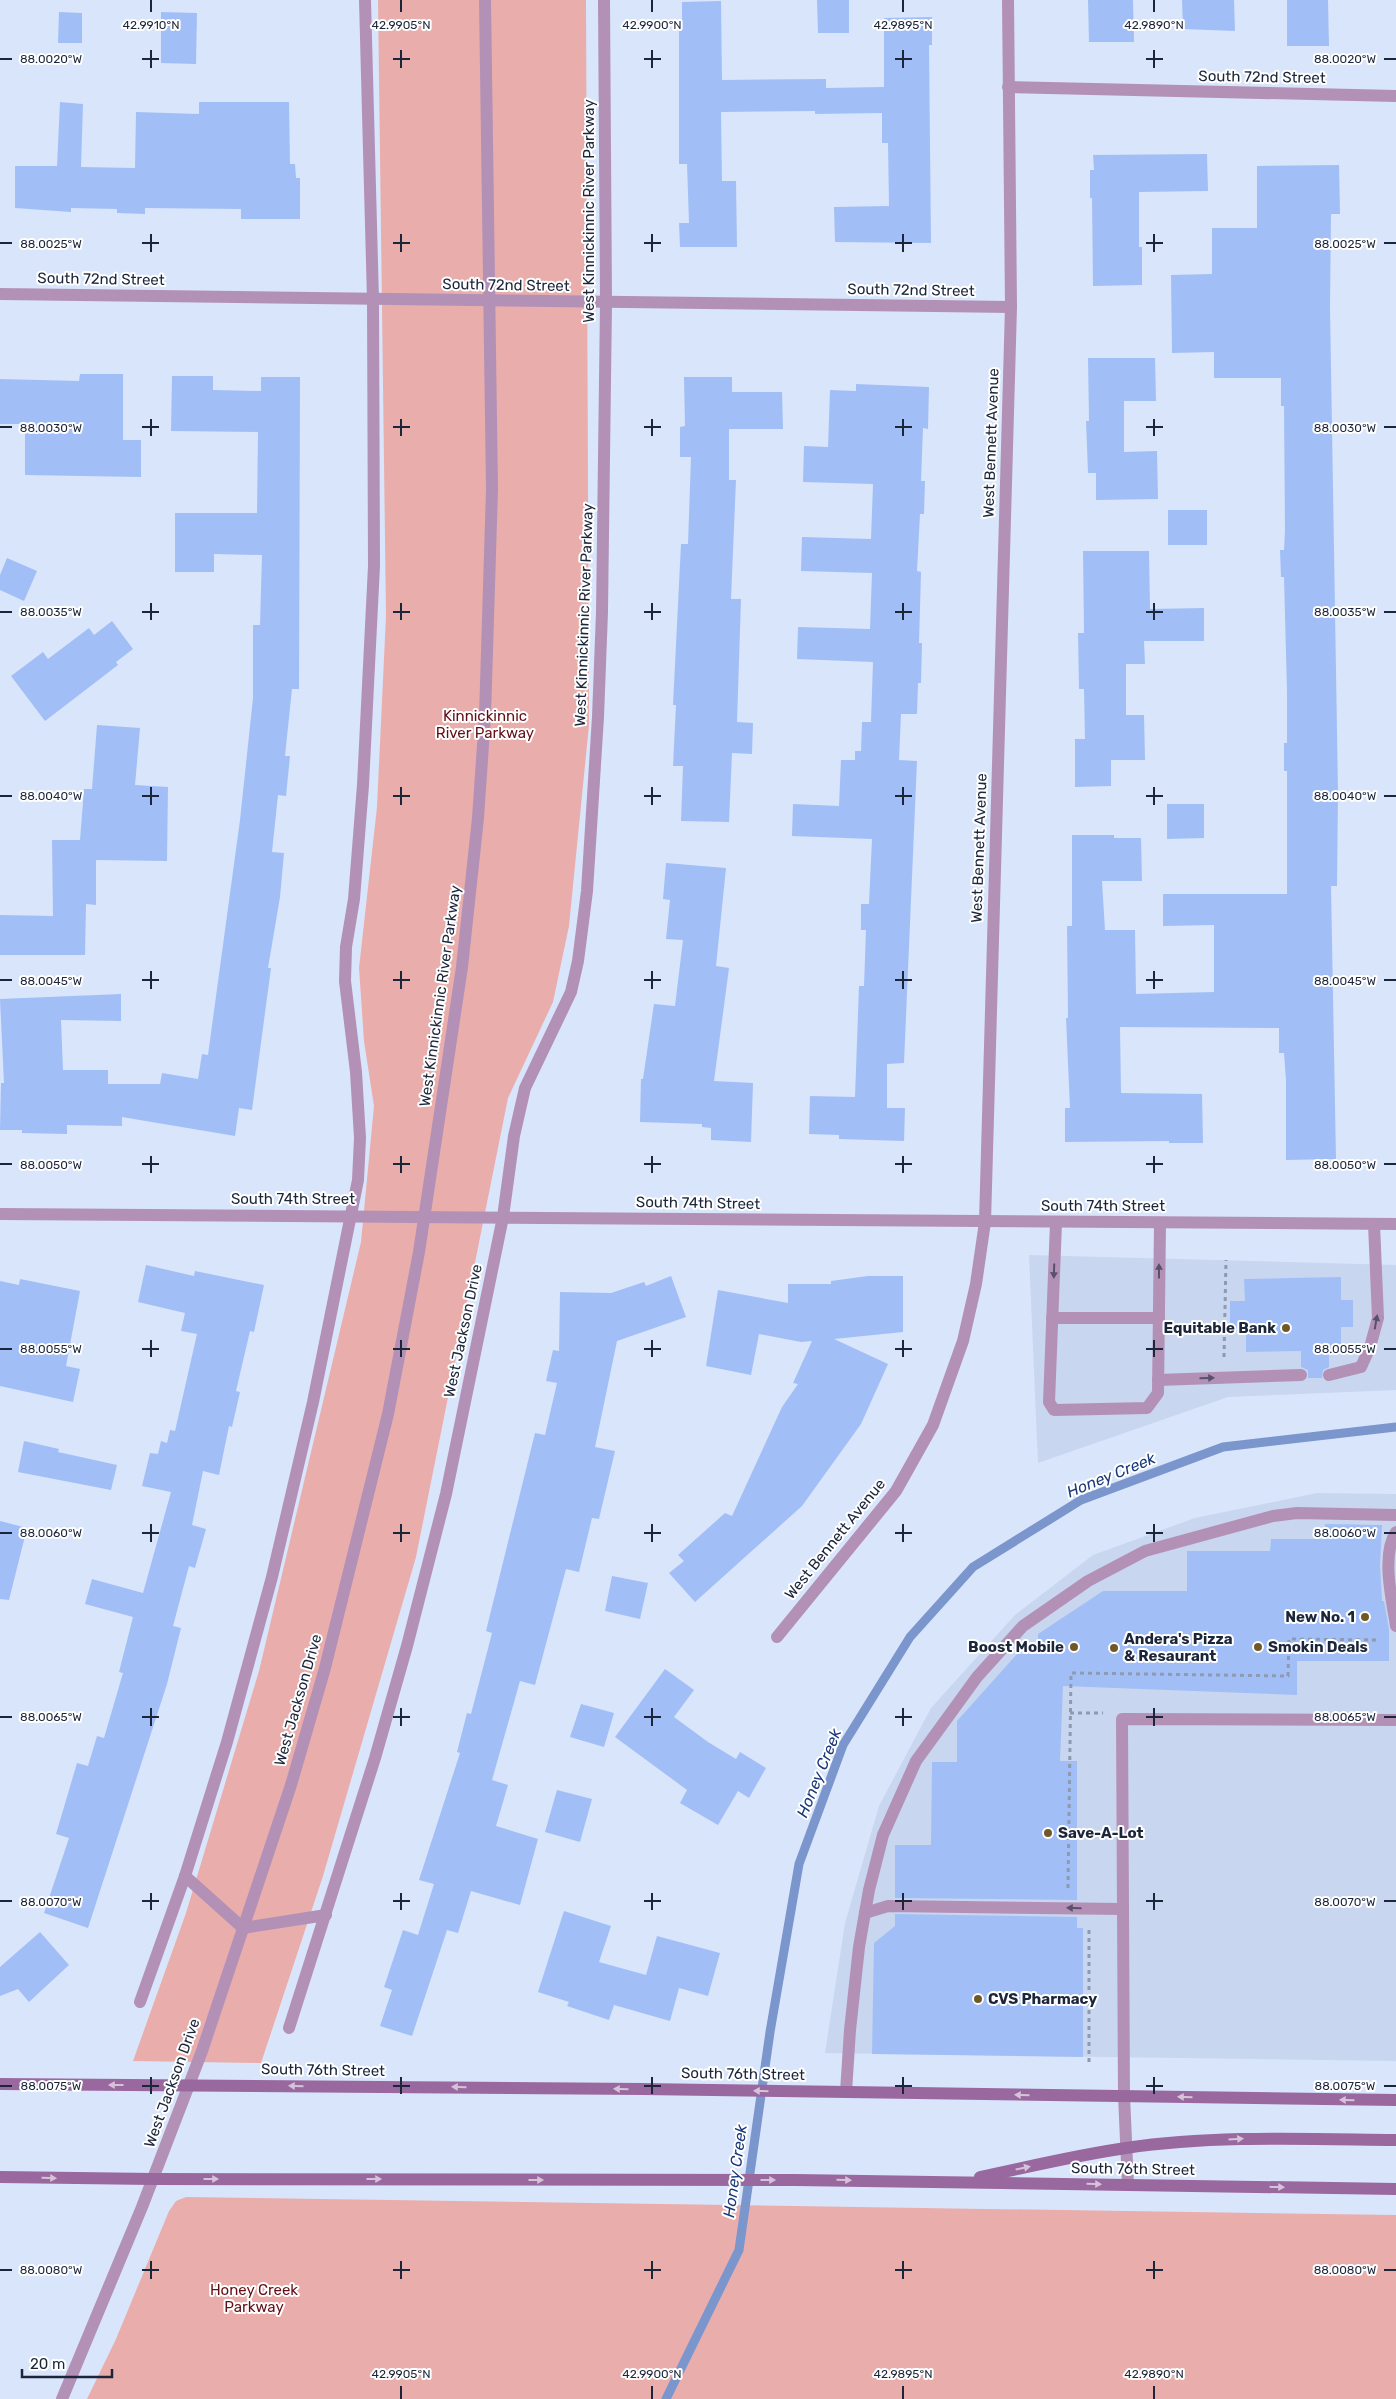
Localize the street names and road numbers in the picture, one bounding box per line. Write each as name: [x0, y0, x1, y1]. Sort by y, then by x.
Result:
street label: South 72nd Street: [1198, 67, 1326, 87]
street label: West Kinnickinnic River Parkway: [580, 99, 598, 323]
street label: South 72nd Street: [37, 269, 165, 289]
street label: South 72nd Street: [442, 275, 570, 295]
street label: South 72nd Street: [847, 280, 975, 300]
street label: West Bennett Avenue: [979, 368, 1003, 518]
street label: West Kinnickinnic River Parkway: [571, 503, 597, 727]
street label: West Bennett Avenue: [967, 773, 991, 923]
street label: West Kinnickinnic River Parkway: [416, 884, 464, 1108]
street label: South 74th Street: [231, 1190, 355, 1208]
street label: South 74th Street: [636, 1193, 760, 1213]
street label: South 74th Street: [1041, 1197, 1165, 1215]
street label: West Jackson Drive: [440, 1263, 486, 1399]
street label: West Bennett Avenue: [781, 1475, 889, 1603]
street label: West Jackson Drive: [271, 1632, 325, 1768]
street label: West Jackson Drive: [140, 2016, 204, 2150]
street label: South 76th Street: [261, 2060, 385, 2080]
street label: South 76th Street: [681, 2064, 805, 2084]
street label: South 76th Street: [1071, 2159, 1195, 2179]

